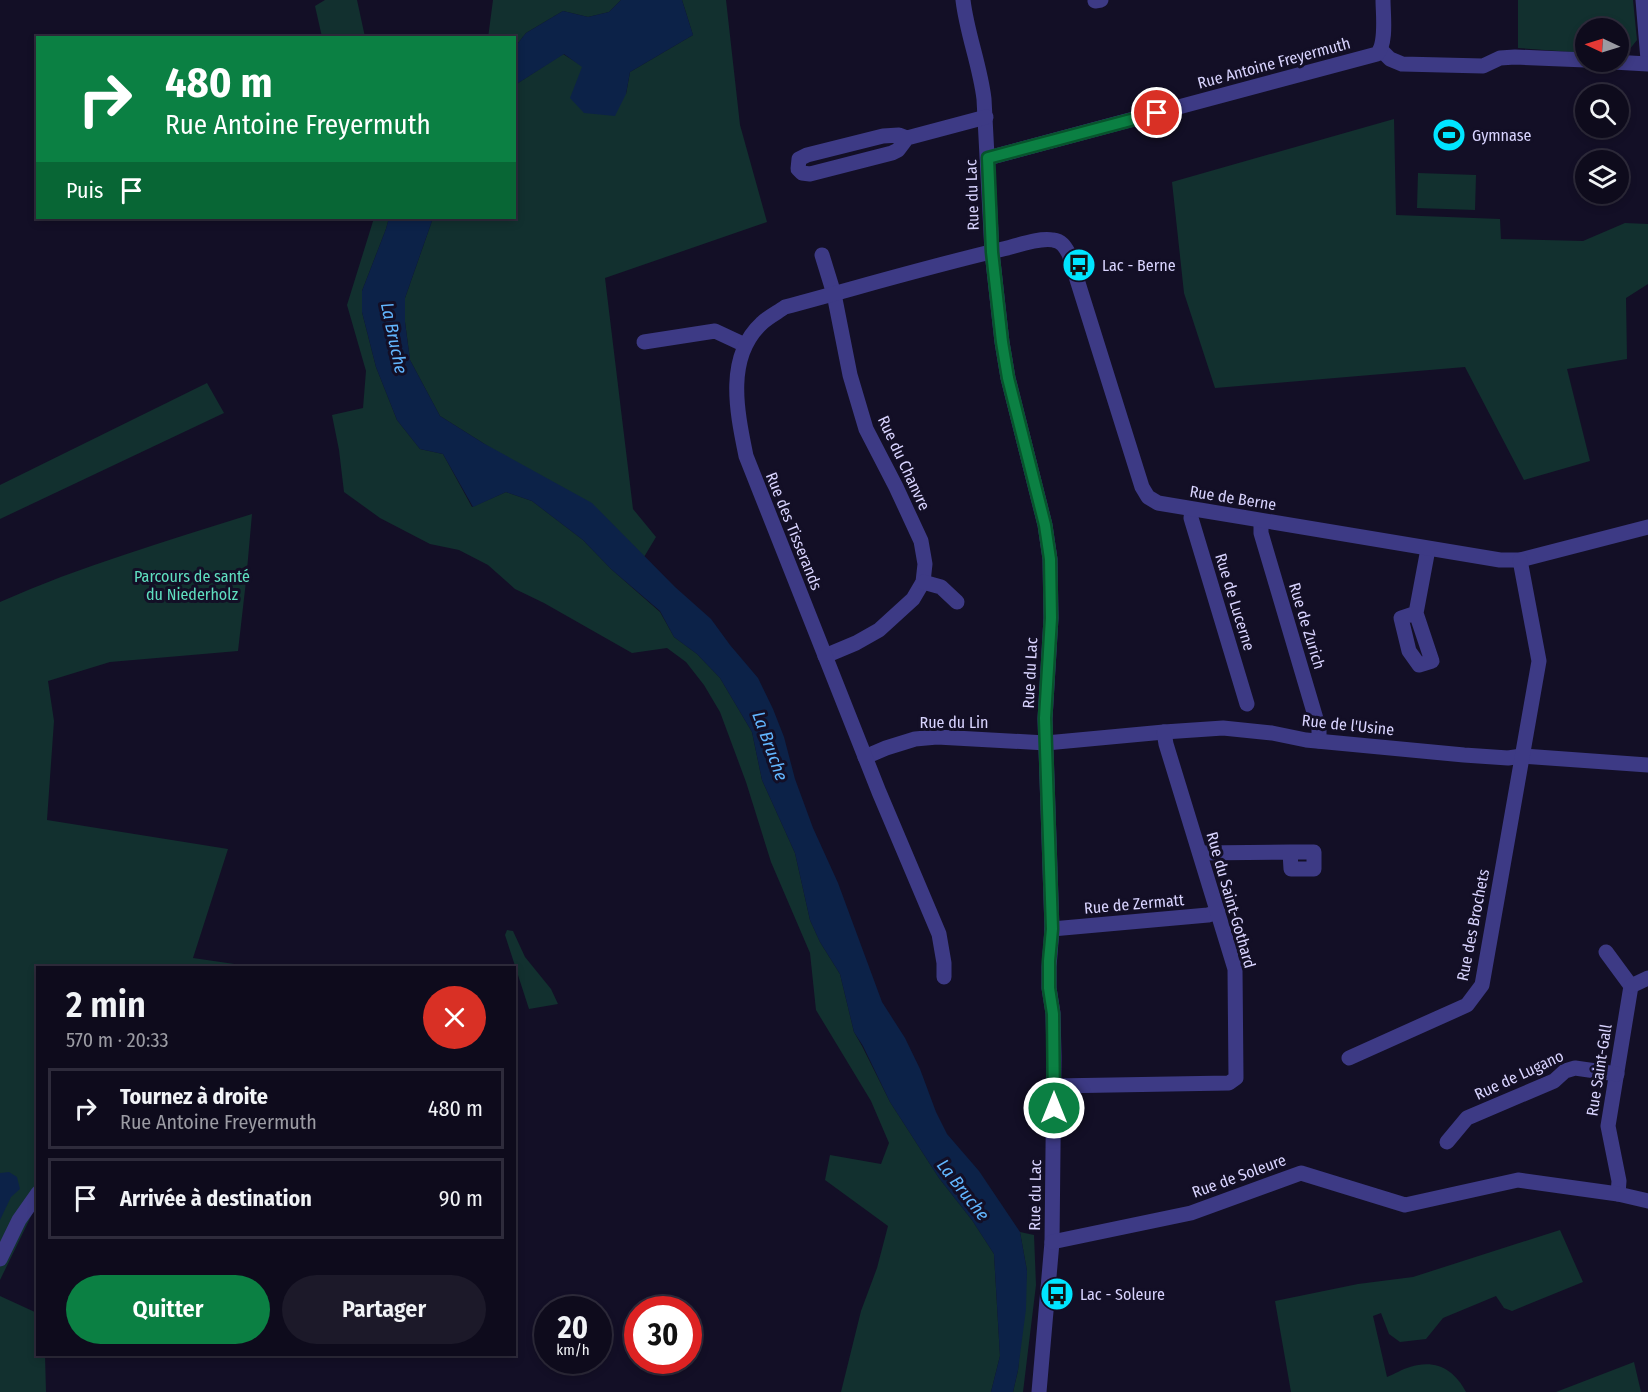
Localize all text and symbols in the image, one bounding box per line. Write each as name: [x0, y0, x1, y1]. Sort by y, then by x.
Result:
north arrow: [1575, 18, 1629, 72]
map controls: [1575, 18, 1629, 204]
street label: Rue Antoine Freyermuth: [1195, 33, 1353, 93]
text: 480 m: [165, 58, 272, 108]
icon: right: [66, 60, 144, 138]
button: search: [1575, 84, 1629, 138]
pin: [1131, 87, 1182, 138]
icon: arrive: [1140, 96, 1173, 129]
text: Rue Antoine Freyermuth: [165, 109, 431, 141]
sports icon: Gymnase: [1431, 117, 1467, 153]
place label: Gymnase: [1472, 126, 1532, 145]
button: layers: [1575, 150, 1629, 204]
street label: Rue du Lac: [961, 159, 983, 231]
icon: arrive: [115, 174, 148, 207]
text: Puis: [66, 177, 103, 204]
bus stop icon: Lac - Berne: [1061, 247, 1097, 283]
place label: Lac - Berne: [1102, 256, 1176, 275]
water label: La Bruche: [376, 300, 412, 376]
street label: Rue du Chanvre: [874, 413, 934, 513]
street label: Rue des Tisserands: [762, 469, 826, 593]
street label: Rue de Berne: [1188, 482, 1278, 514]
street label: Rue de Lucerne: [1211, 551, 1259, 653]
park label: Parcours de santé du Niederholz: [134, 567, 250, 604]
street label: Rue de Zurich: [1285, 580, 1329, 672]
street label: Rue du Lac: [1019, 637, 1041, 709]
water label: La Bruche: [747, 708, 793, 784]
street label: Rue de l'Usine: [1301, 711, 1395, 739]
street label: Rue du Lin: [919, 713, 989, 732]
street label: Rue du Saint-Gothard: [1202, 830, 1260, 970]
street label: Rue des Brochets: [1453, 867, 1493, 982]
street label: Rue de Zermatt: [1083, 890, 1186, 918]
text: 2 min: [66, 983, 146, 1027]
button: close: [423, 986, 486, 1049]
street label: Rue Saint-Gall: [1582, 1023, 1616, 1117]
text: 570 m · 20:33: [66, 1028, 168, 1052]
street label: Rue de Lugano: [1471, 1046, 1567, 1104]
position arrow: [1022, 1076, 1086, 1140]
text: Tournez à droite: [120, 1083, 268, 1110]
icon: right: [69, 1092, 102, 1125]
text: 480 m: [428, 1095, 483, 1122]
text: Rue Antoine Freyermuth: [120, 1110, 317, 1134]
street label: Rue de Soleure: [1189, 1150, 1289, 1202]
water label: La Bruche: [932, 1155, 994, 1226]
street label: Rue du Lac: [1025, 1159, 1045, 1231]
icon: arrive: [69, 1182, 102, 1215]
text: Arrivée à destination: [120, 1185, 312, 1212]
text: 90 m: [439, 1185, 483, 1212]
button: Quitter: [66, 1275, 270, 1344]
button: Partager: [282, 1275, 486, 1344]
bus stop icon: Lac - Soleure: [1039, 1276, 1075, 1312]
place label: Lac - Soleure: [1080, 1285, 1165, 1304]
speed limit sign: 30: [624, 1296, 702, 1374]
text: 20: [558, 1310, 588, 1346]
text: km/h: [556, 1341, 590, 1359]

